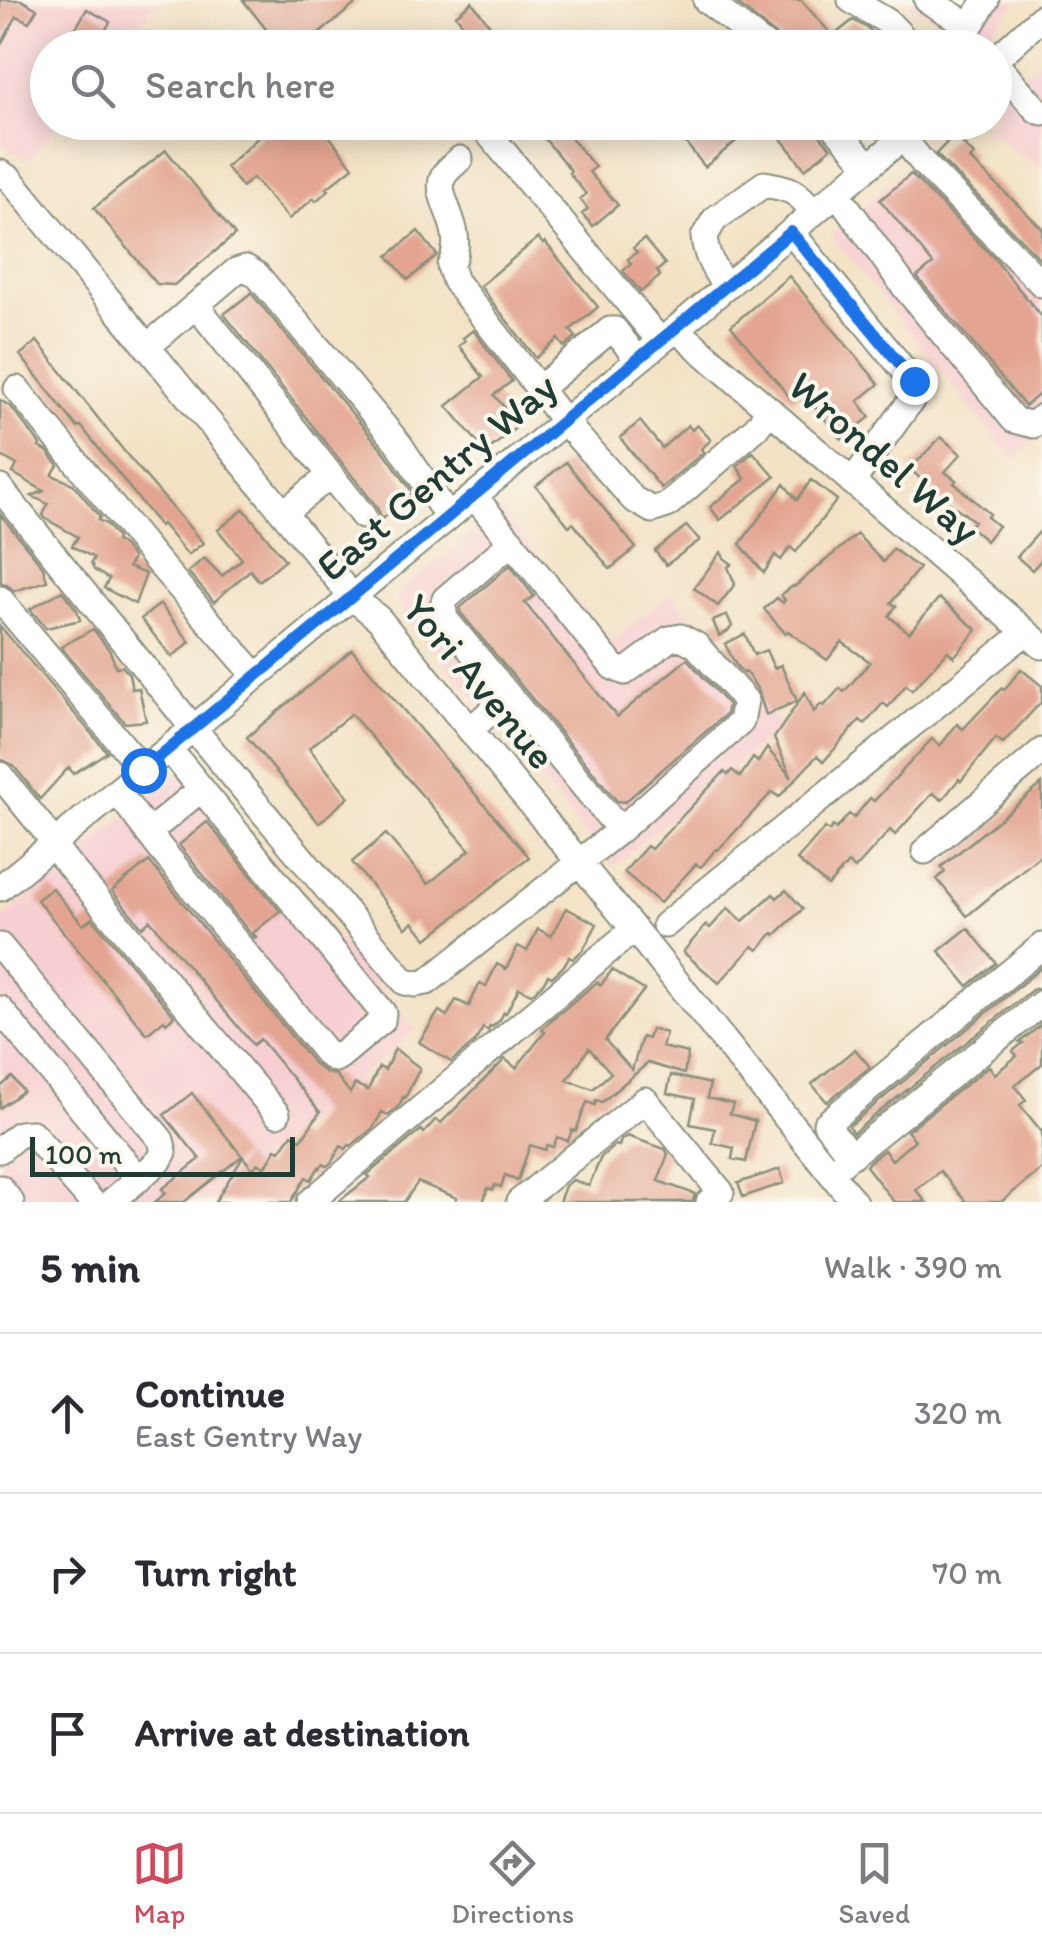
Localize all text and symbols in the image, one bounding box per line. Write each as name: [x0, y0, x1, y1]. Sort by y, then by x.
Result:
search box: [30, 30, 1012, 140]
icon: search: [65, 58, 120, 113]
text: Search here: [145, 62, 336, 108]
route end: [892, 359, 938, 405]
street label: Wrondel Way: [778, 360, 991, 555]
street label: East Gentry Way: [306, 361, 567, 592]
street label: Yori Avenue: [392, 583, 568, 779]
route start: [121, 748, 167, 794]
scale bar: [30, 1132, 295, 1176]
text: 100 m: [45, 1137, 122, 1171]
text: 5 min: [40, 1242, 140, 1293]
text: Walk · 390 m: [824, 1248, 1002, 1286]
text: Continue: [135, 1371, 285, 1417]
icon: ahead: [40, 1386, 95, 1441]
text: 320 m: [914, 1394, 1002, 1432]
text: East Gentry Way: [135, 1417, 362, 1455]
icon: right: [40, 1546, 95, 1601]
text: Turn right: [135, 1550, 297, 1596]
text: 70 m: [932, 1554, 1002, 1592]
icon: arrive: [40, 1706, 95, 1761]
text: Arrive at destination: [135, 1710, 470, 1756]
tab: Map: [132, 1836, 187, 1930]
tab: Directions: [451, 1836, 574, 1930]
tab: Saved: [838, 1836, 910, 1930]

